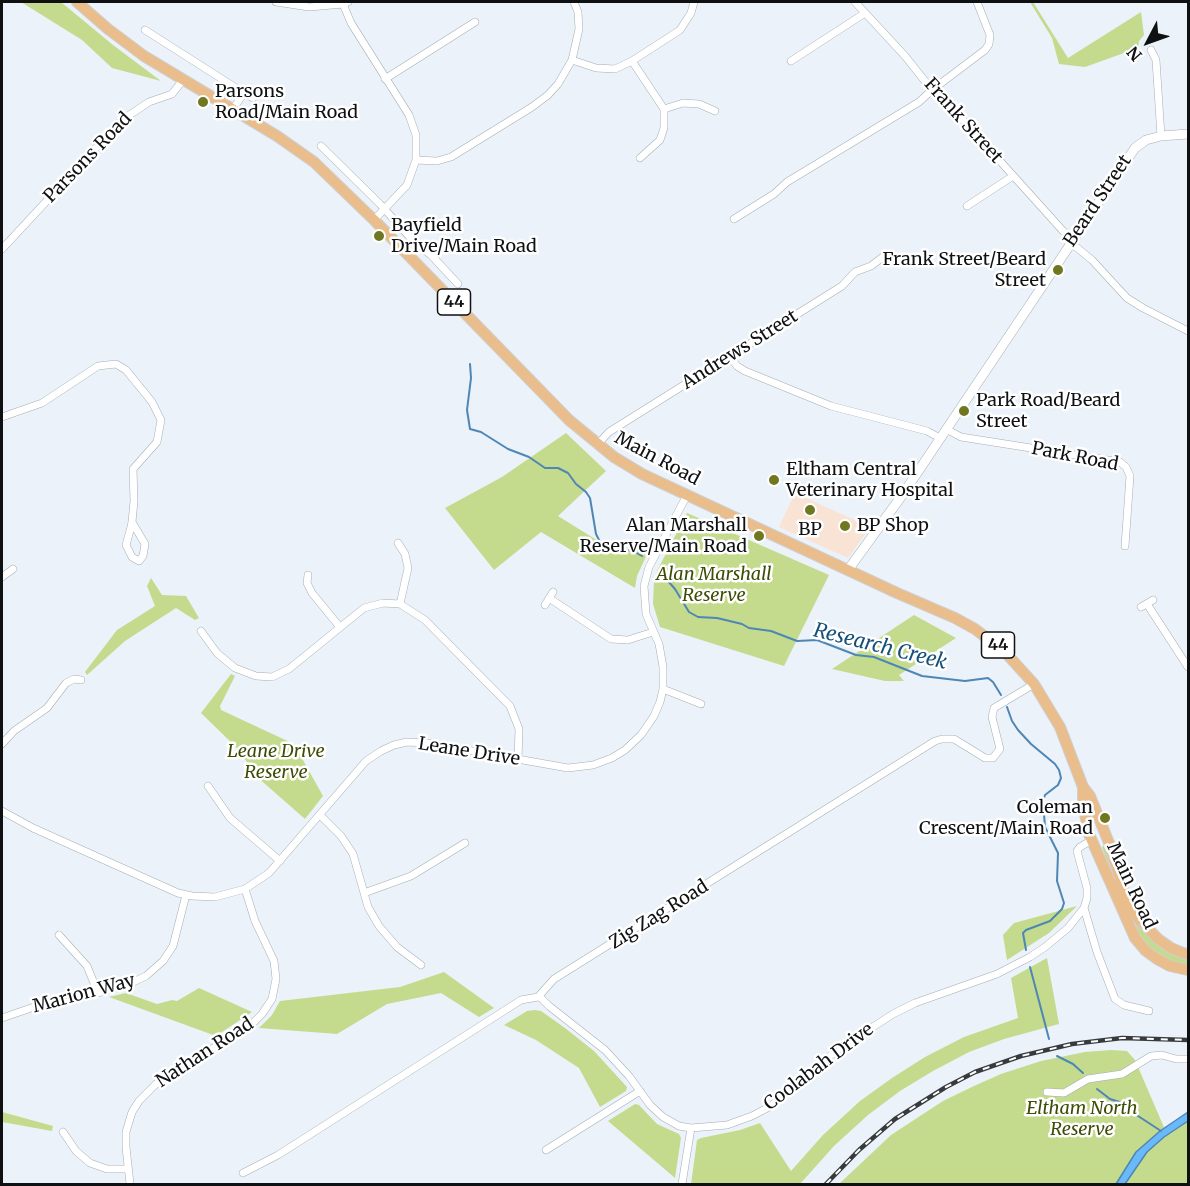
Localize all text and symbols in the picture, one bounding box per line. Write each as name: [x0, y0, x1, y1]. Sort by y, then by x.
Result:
north arrow: [1118, 12, 1178, 72]
text: N: [1123, 42, 1146, 65]
street label: Frank Street: [919, 74, 1007, 168]
place label: Parsons Road/Main Road: [215, 81, 358, 124]
marker: Parsons Road/Main Road: [196, 95, 210, 109]
street label: Parsons Road: [40, 108, 136, 208]
street label: Beard Street: [1059, 151, 1137, 251]
place label: Bayfield Drive/Main Road: [391, 215, 537, 258]
marker: Bayfield Drive/Main Road: [372, 229, 386, 243]
place label: Frank Street/Beard Street: [883, 249, 1046, 292]
marker: Frank Street/Beard Street: [1051, 263, 1065, 277]
road number: 44: [438, 289, 470, 315]
street label: Andrews Street: [678, 306, 802, 394]
place label: Park Road/Beard Street: [976, 390, 1120, 432]
marker: Park Road/Beard Street: [957, 404, 971, 418]
street label: Main Road: [611, 428, 703, 490]
street label: Park Road: [1030, 438, 1120, 476]
place label: Eltham Central Veterinary Hospital: [786, 459, 954, 502]
marker: Eltham Central Veterinary Hospital: [767, 473, 781, 487]
marker: BP: [803, 503, 817, 517]
place label: Alan Marshall Reserve/Main Road: [580, 515, 747, 558]
place label: BP Shop: [857, 515, 929, 537]
place label: BP: [798, 519, 822, 541]
marker: BP Shop: [838, 519, 852, 533]
marker: Alan Marshall Reserve/Main Road: [752, 529, 766, 543]
park label: Alan Marshall Reserve: [656, 564, 772, 606]
water label: Research Creek: [811, 619, 949, 675]
road number: 44: [982, 632, 1014, 658]
street label: Leane Drive: [417, 733, 521, 771]
park label: Leane Drive Reserve: [227, 741, 325, 783]
place label: Coleman Crescent/Main Road: [919, 797, 1093, 840]
marker: Coleman Crescent/Main Road: [1098, 811, 1112, 825]
street label: Main Road: [1102, 839, 1160, 933]
street label: Zig Zag Road: [606, 876, 712, 954]
street label: Marion Way: [30, 970, 138, 1018]
street label: Nathan Road: [152, 1014, 258, 1092]
street label: Coolabah Drive: [760, 1019, 878, 1115]
park label: Eltham North Reserve: [1026, 1098, 1138, 1140]

